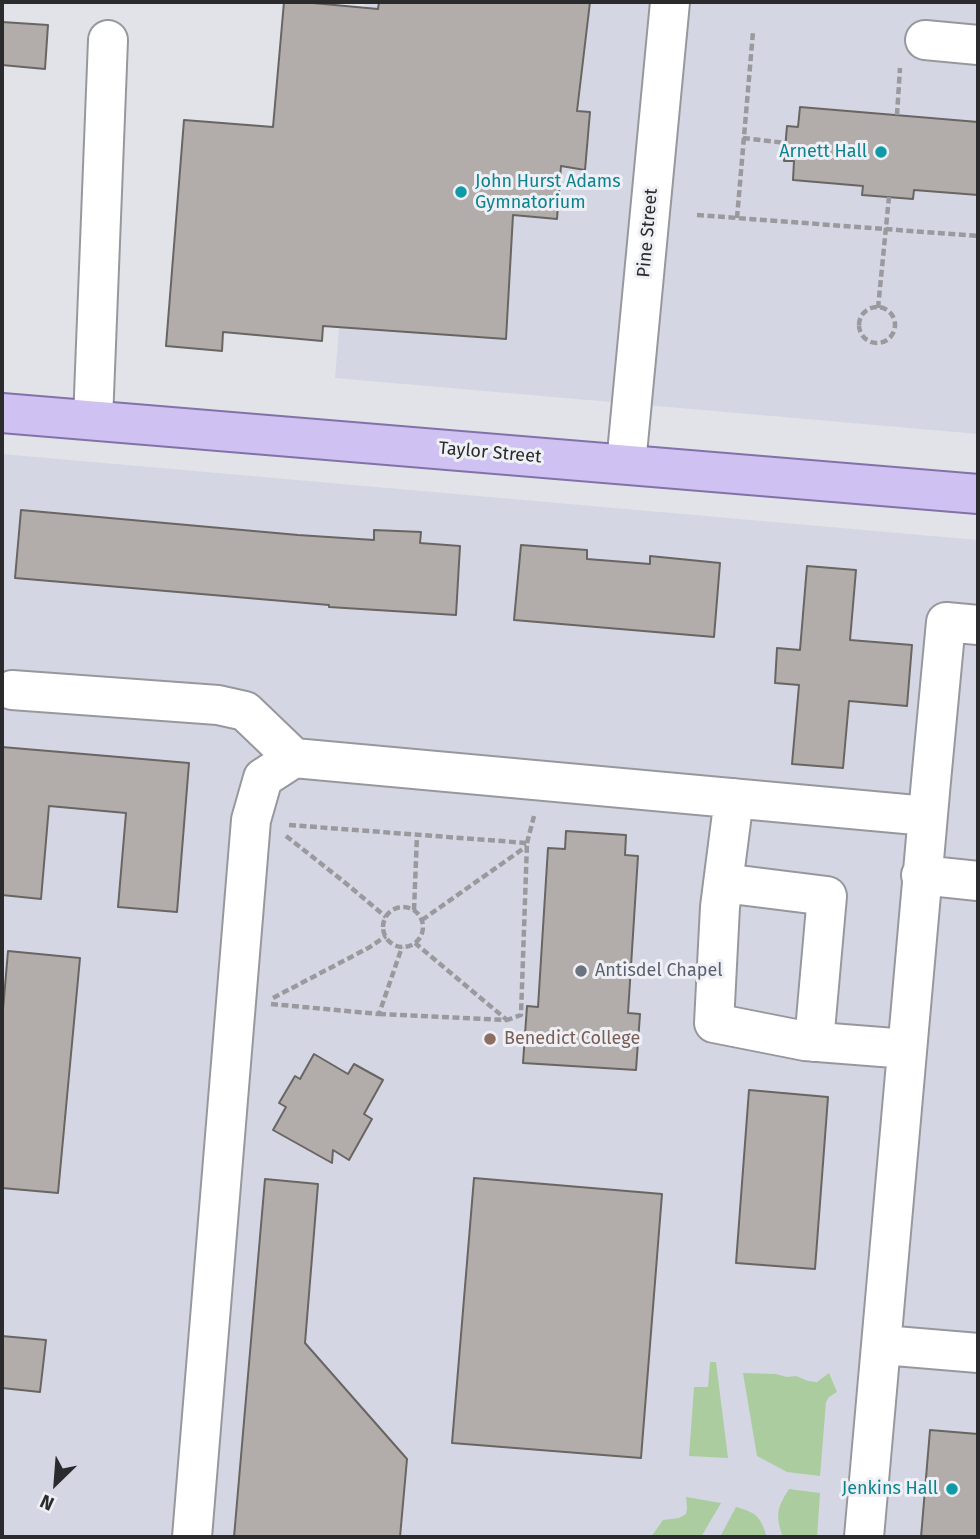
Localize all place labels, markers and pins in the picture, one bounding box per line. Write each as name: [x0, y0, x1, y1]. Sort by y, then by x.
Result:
place label: Arnett Hall: [779, 141, 867, 163]
marker: Arnett Hall: [873, 144, 889, 160]
place label: John Hurst Adams Gymnatorium: [475, 171, 621, 214]
marker: John Hurst Adams Gymnatorium: [453, 184, 469, 200]
place label: Antisdel Chapel: [595, 960, 722, 982]
marker: Antisdel Chapel: [573, 963, 589, 979]
place label: Benedict College: [504, 1028, 640, 1050]
marker: Benedict College: [482, 1031, 498, 1047]
place label: Jenkins Hall: [842, 1478, 938, 1500]
marker: Jenkins Hall: [944, 1481, 960, 1497]

